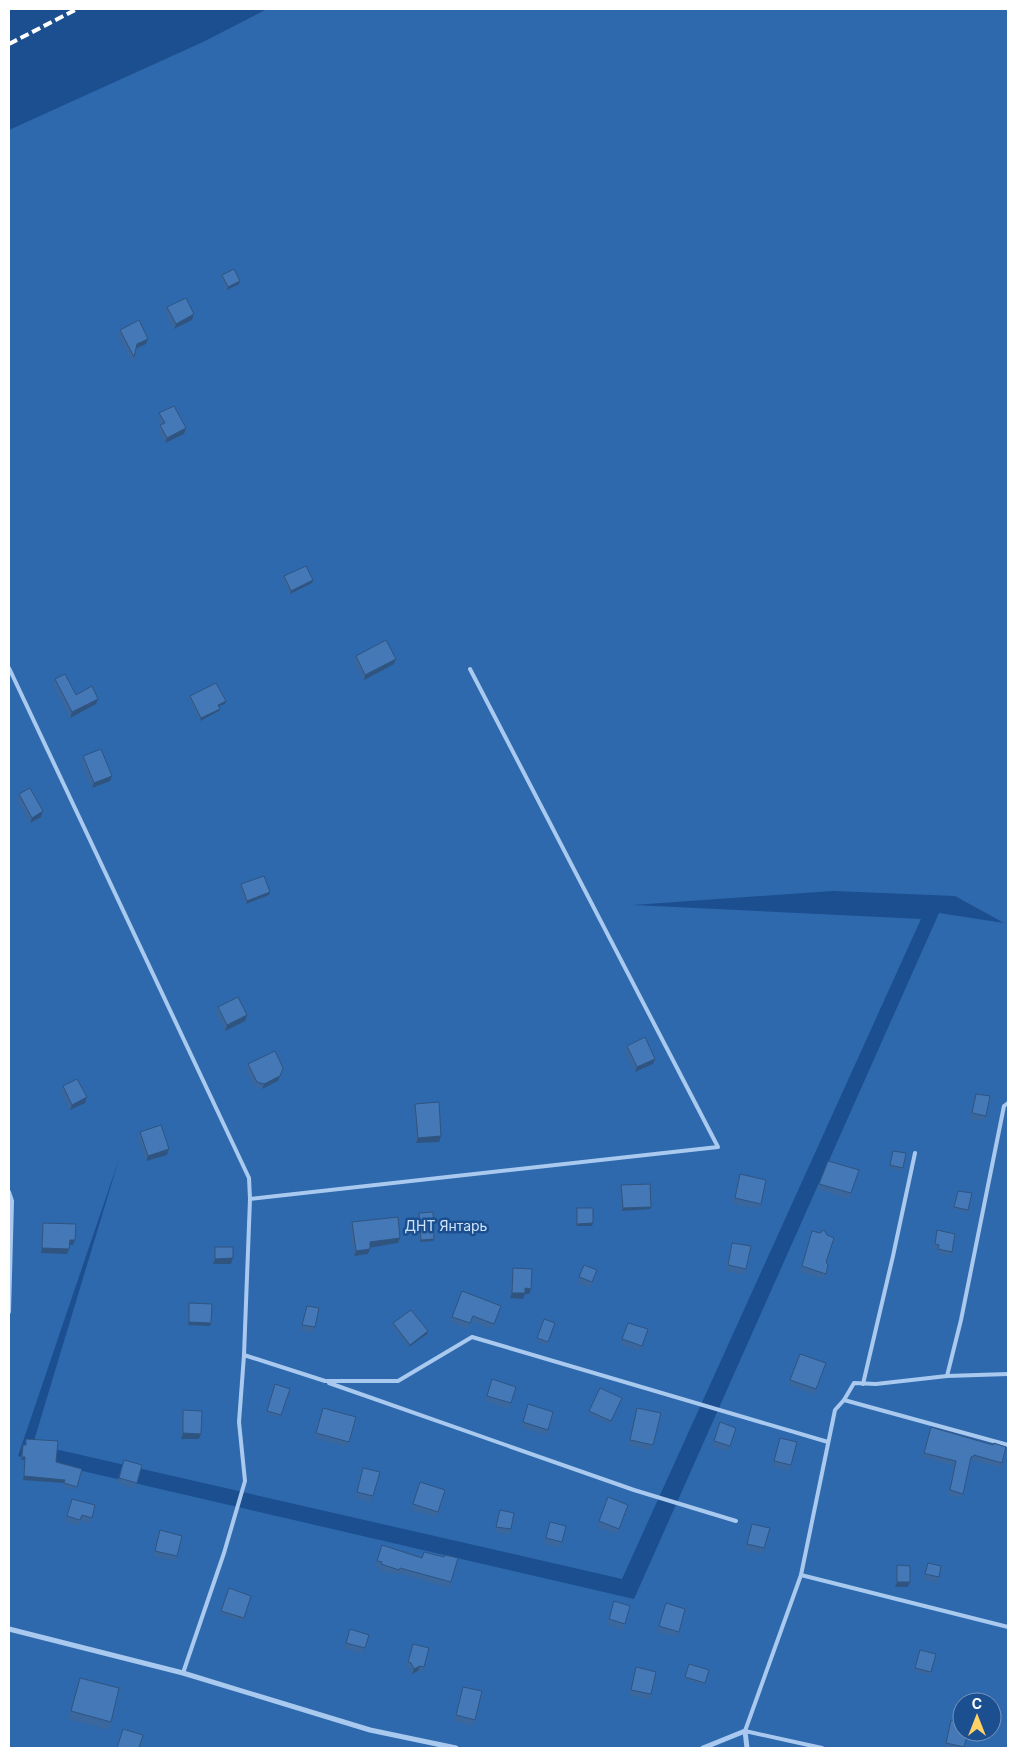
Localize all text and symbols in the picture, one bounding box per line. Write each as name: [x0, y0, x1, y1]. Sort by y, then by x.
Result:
park label: ДНТ Янтарь: [405, 1217, 488, 1234]
north arrow: [952, 1692, 1002, 1742]
text: С: [972, 1695, 982, 1712]

